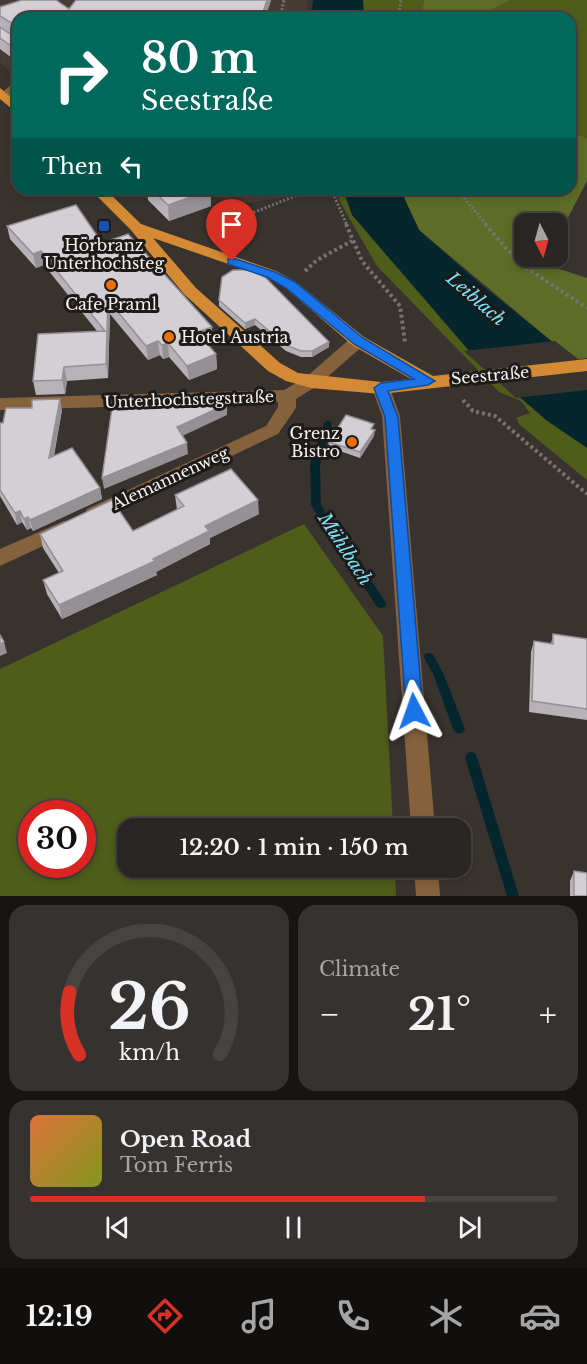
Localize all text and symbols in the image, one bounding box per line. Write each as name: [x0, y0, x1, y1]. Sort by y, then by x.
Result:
text: 80 m: [141, 32, 257, 84]
icon: right: [42, 36, 120, 114]
text: Seestraße: [141, 84, 274, 117]
icon: left: [115, 150, 148, 183]
text: Then: [42, 153, 103, 180]
pin: [206, 199, 257, 261]
icon: arrive: [215, 208, 248, 241]
north arrow: [514, 213, 568, 267]
map controls: [514, 213, 568, 267]
marker: Hörbranz Unterhochsteg: [97, 219, 111, 233]
place label: Hörbranz Unterhochsteg: [44, 235, 165, 273]
water label: Leiblach: [441, 267, 510, 331]
marker: Cafe Praml: [104, 278, 118, 292]
place label: Cafe Praml: [65, 294, 157, 314]
place label: Hotel Austria: [181, 327, 288, 347]
marker: Hotel Austria: [162, 330, 176, 344]
street label: Seestraße: [450, 362, 530, 388]
street label: Unterhochstegstraße: [104, 386, 274, 412]
place label: Grenz Bistro: [290, 423, 340, 461]
marker: Grenz Bistro: [345, 435, 359, 449]
street label: Alemannenweg: [107, 442, 232, 514]
water label: Mühlbach: [313, 508, 377, 590]
position arrow: [382, 679, 446, 743]
speed limit sign: 30: [18, 800, 96, 878]
text: 12:20 · 1 min · 150 m: [179, 834, 409, 861]
text: Climate: [319, 957, 400, 981]
text: 26: [108, 968, 190, 1046]
text: 21°: [408, 986, 471, 1042]
text: −: [319, 994, 340, 1035]
text: +: [539, 994, 557, 1035]
text: km/h: [119, 1039, 180, 1066]
text: Open Road: [120, 1126, 251, 1153]
text: Tom Ferris: [120, 1153, 233, 1177]
icon: previous: [101, 1211, 134, 1244]
icon: pause: [277, 1211, 310, 1244]
icon: next: [453, 1211, 486, 1244]
icon: directions: [144, 1295, 186, 1337]
icon: music: [238, 1295, 280, 1337]
icon: phone: [332, 1295, 374, 1337]
icon: climate: [425, 1295, 467, 1337]
icon: car: [519, 1295, 561, 1337]
text: 12:19: [26, 1300, 93, 1333]

